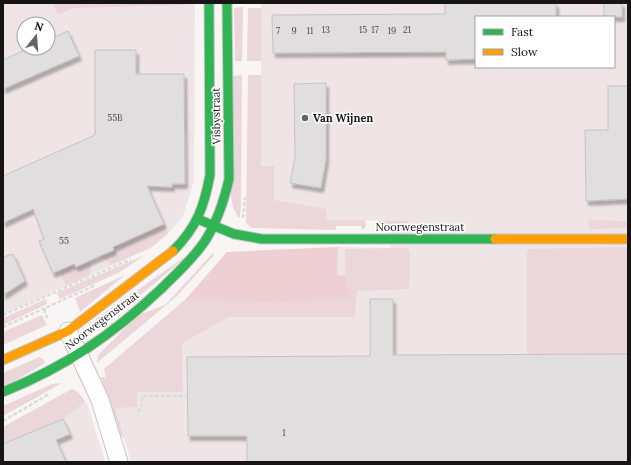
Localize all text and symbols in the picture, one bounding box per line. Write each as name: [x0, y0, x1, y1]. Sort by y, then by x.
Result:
north arrow: [16, 16, 56, 56]
legend: [475, 16, 615, 68]
text: N: [33, 18, 46, 35]
house number: 13: [322, 24, 330, 35]
house number: 15: [359, 24, 367, 35]
house number: 17: [371, 24, 379, 35]
house number: 21: [403, 24, 411, 35]
text: Fast: [511, 24, 534, 39]
house number: 7: [276, 25, 280, 36]
house number: 9: [291, 25, 297, 36]
house number: 11: [307, 25, 313, 36]
house number: 19: [388, 25, 396, 36]
text: Slow: [511, 44, 538, 59]
street label: Visbystraat: [208, 87, 224, 146]
place label: Van Wijnen: [313, 111, 373, 125]
house number: 55B: [107, 112, 123, 123]
marker: Van Wijnen: [300, 113, 310, 123]
street label: Noorwegenstraat: [376, 220, 465, 234]
house number: 55: [59, 235, 69, 246]
street label: Noorwegenstraat: [62, 287, 142, 352]
house number: 1: [282, 427, 286, 438]

